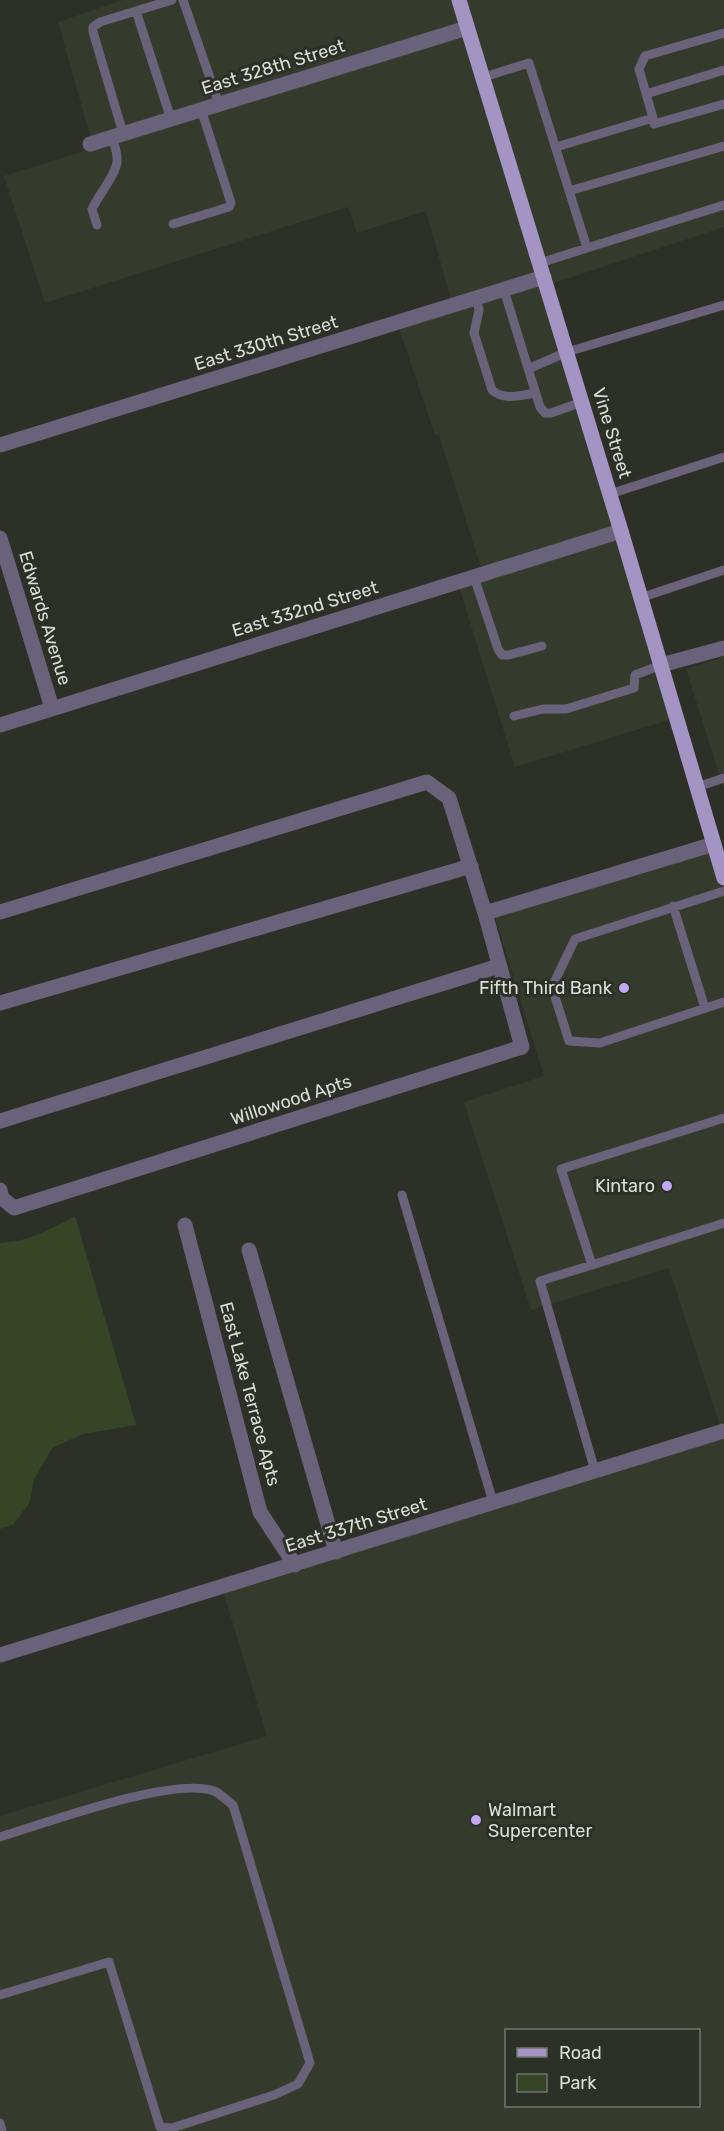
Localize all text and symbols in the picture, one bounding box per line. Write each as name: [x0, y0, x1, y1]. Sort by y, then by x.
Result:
street label: East 328th Street: [199, 35, 347, 99]
street label: East 330th Street: [192, 311, 340, 375]
street label: Vine Street: [588, 385, 636, 481]
street label: Edwards Avenue: [14, 548, 76, 688]
street label: East 332nd Street: [229, 576, 381, 642]
place label: Fifth Third Bank: [479, 977, 613, 999]
marker: Fifth Third Bank: [617, 981, 631, 995]
street label: Willowood Apts: [228, 1070, 354, 1130]
place label: Kintaro: [595, 1175, 655, 1197]
marker: Kintaro: [660, 1179, 674, 1193]
street label: East Lake Terrace Apts: [215, 1300, 285, 1488]
street label: East 337th Street: [283, 1493, 429, 1557]
place label: Walmart Supercenter: [488, 1799, 592, 1842]
marker: Walmart Supercenter: [469, 1813, 483, 1827]
legend: [505, 2029, 700, 2107]
text: Road: [559, 2042, 602, 2064]
text: Park: [559, 2072, 597, 2094]

